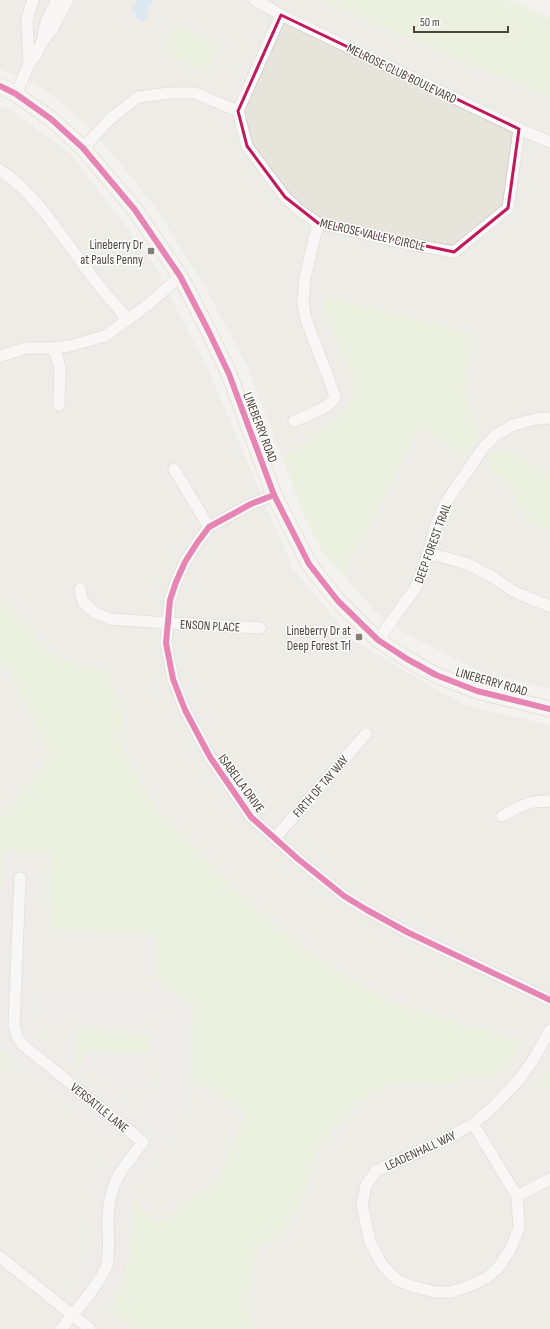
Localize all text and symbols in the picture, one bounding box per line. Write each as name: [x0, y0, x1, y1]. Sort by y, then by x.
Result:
scale bar: [414, 8, 508, 34]
text: 50 m: [420, 15, 440, 30]
street label: MELROSE CLUB BOULEVARD: [344, 40, 459, 108]
street label: MELROSE VALLEY CIRCLE: [318, 215, 427, 255]
place label: Lineberry Dr at Pauls Penny: [80, 237, 143, 268]
marker: Lineberry Dr at Pauls Penny: [146, 246, 156, 256]
street label: LINEBERRY ROAD: [239, 390, 281, 465]
street label: DEEP FOREST TRAIL: [411, 501, 455, 586]
street label: ENSON PLACE: [179, 616, 240, 636]
place label: Lineberry Dr at Deep Forest Trl: [287, 623, 351, 654]
marker: Lineberry Dr at Deep Forest Trl: [354, 632, 364, 642]
street label: LINEBERRY ROAD: [454, 664, 530, 700]
street label: ISABELLA DRIVE: [215, 751, 268, 816]
street label: FIRTH OF TAY WAY: [289, 752, 352, 821]
street label: VERSATILE LANE: [67, 1079, 132, 1136]
street label: LEADENHALL WAY: [382, 1127, 459, 1174]

